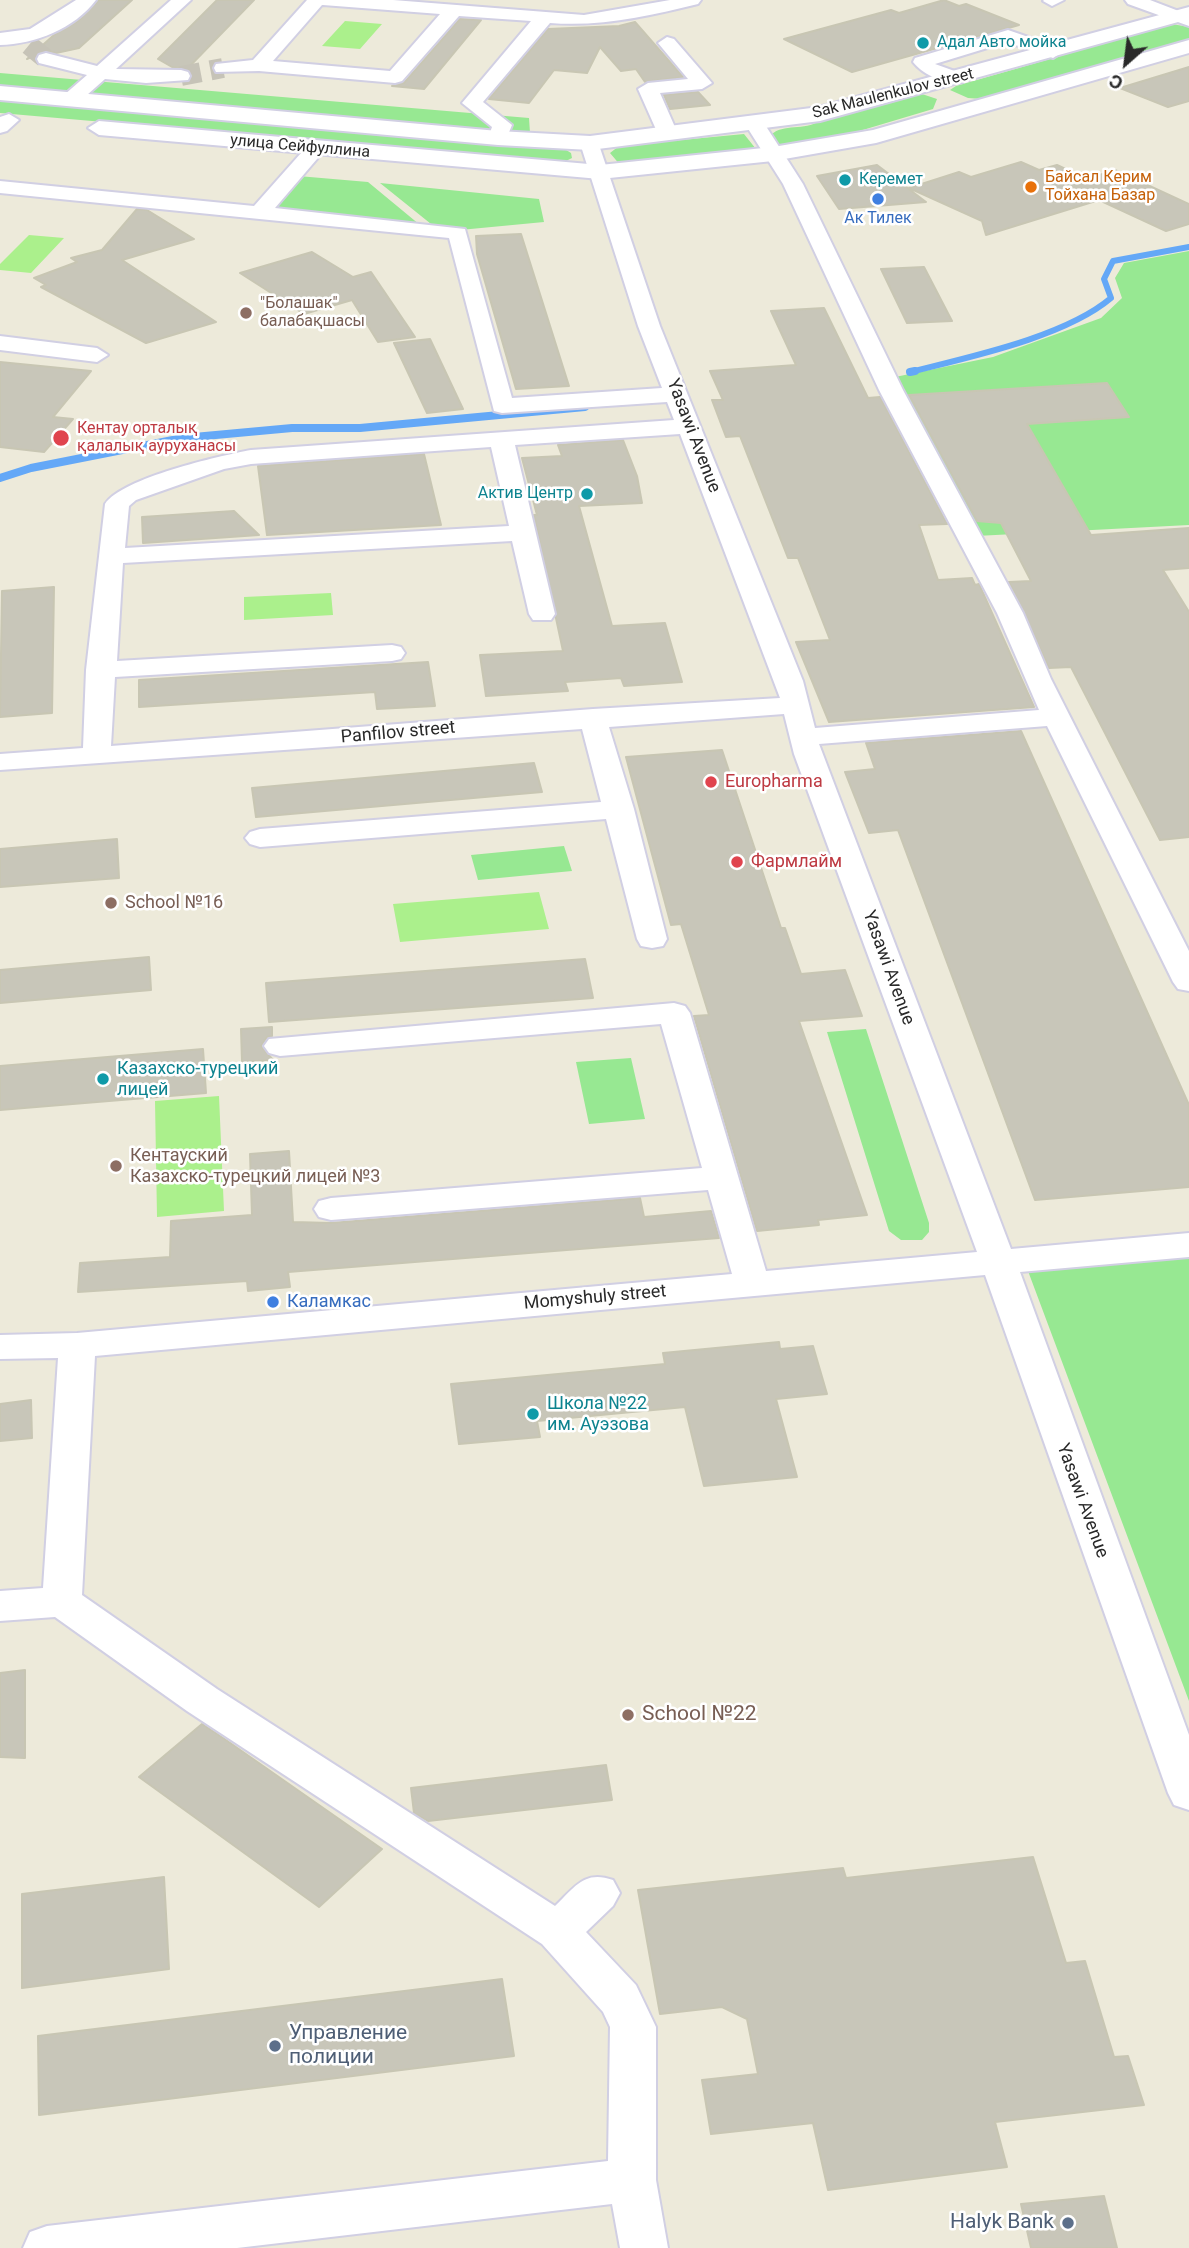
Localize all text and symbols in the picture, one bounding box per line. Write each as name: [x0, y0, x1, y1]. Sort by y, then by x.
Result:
north arrow: [1091, 28, 1161, 98]
place label: Адал Авто мойка: [937, 33, 1067, 53]
marker: Адал Авто мойка: [915, 35, 931, 51]
street label: Sak Maulenkulov street: [810, 65, 976, 123]
text: С: [1105, 69, 1127, 95]
street label: улица Сейфуллина: [229, 131, 371, 163]
place label: Байсал Керим Тойхана Базар: [1045, 168, 1155, 206]
place label: Керемет: [859, 170, 923, 190]
marker: Керемет: [837, 172, 853, 188]
marker: Байсал Керим Тойхана Базар: [1023, 179, 1039, 195]
marker: Ак Тилек: [870, 191, 886, 207]
place label: Ак Тилек: [844, 209, 912, 229]
place label: "Болашак" балабақшасы: [260, 294, 365, 332]
marker: "Болашак" балабақшасы: [238, 305, 254, 321]
street label: Yasawi Avenue: [661, 376, 725, 496]
place label: Кентау орталық қалалық ауруханасы: [77, 419, 236, 457]
marker: Кентау орталық қалалық ауруханасы: [51, 428, 71, 448]
place label: Актив Центр: [478, 484, 573, 504]
marker: Актив Центр: [579, 486, 595, 502]
street label: Panfilov street: [340, 717, 456, 749]
place label: Europharma: [725, 771, 823, 793]
marker: Europharma: [703, 774, 719, 790]
place label: Фармлайм: [751, 851, 842, 873]
marker: Фармлайм: [729, 854, 745, 870]
place label: School №16: [125, 892, 223, 914]
marker: School №16: [103, 895, 119, 911]
street label: Yasawi Avenue: [857, 908, 919, 1028]
place label: Казахско-турецкий лицей: [117, 1058, 278, 1100]
marker: Казахско-турецкий лицей: [95, 1071, 111, 1087]
place label: Кентауский Казахско-турецкий лицей №3: [130, 1145, 380, 1188]
marker: Кентауский Казахско-турецкий лицей №3: [108, 1158, 124, 1174]
street label: Momyshuly street: [523, 1281, 667, 1315]
place label: Каламкас: [287, 1291, 371, 1313]
marker: Каламкас: [265, 1294, 281, 1310]
place label: Школа №22 им. Ауэзова: [547, 1393, 649, 1436]
marker: Школа №22 им. Ауэзова: [525, 1406, 541, 1422]
street label: Yasawi Avenue: [1051, 1441, 1113, 1561]
place label: School №22: [642, 1702, 756, 1728]
marker: School №22: [620, 1707, 636, 1723]
place label: Управление полиции: [289, 2021, 407, 2071]
marker: Управление полиции: [267, 2038, 283, 2054]
place label: Halyk Bank: [950, 2210, 1054, 2236]
marker: Halyk Bank: [1060, 2215, 1076, 2231]

